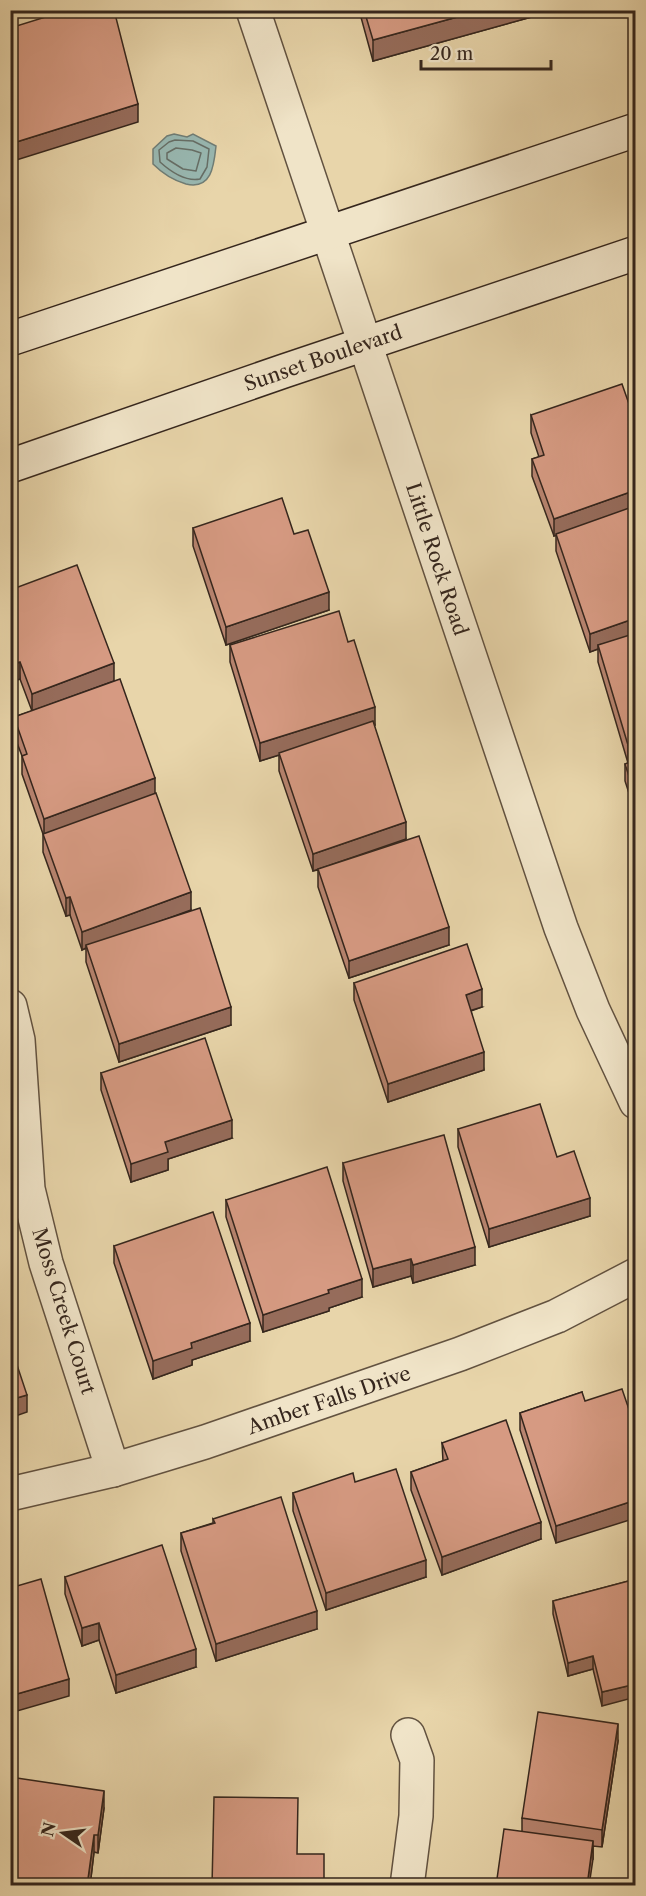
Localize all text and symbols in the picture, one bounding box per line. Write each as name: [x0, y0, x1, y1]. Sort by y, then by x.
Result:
scale bar: [421, 33, 552, 71]
text: 20 m: [430, 43, 474, 65]
street label: Sunset Boulevard: [241, 320, 405, 396]
street label: Little Rock Road: [401, 480, 473, 638]
street label: Moss Creek Court: [27, 1225, 101, 1397]
street label: Amber Falls Drive: [243, 1361, 414, 1439]
north arrow: [33, 1803, 93, 1863]
text: N: [37, 1820, 60, 1839]

